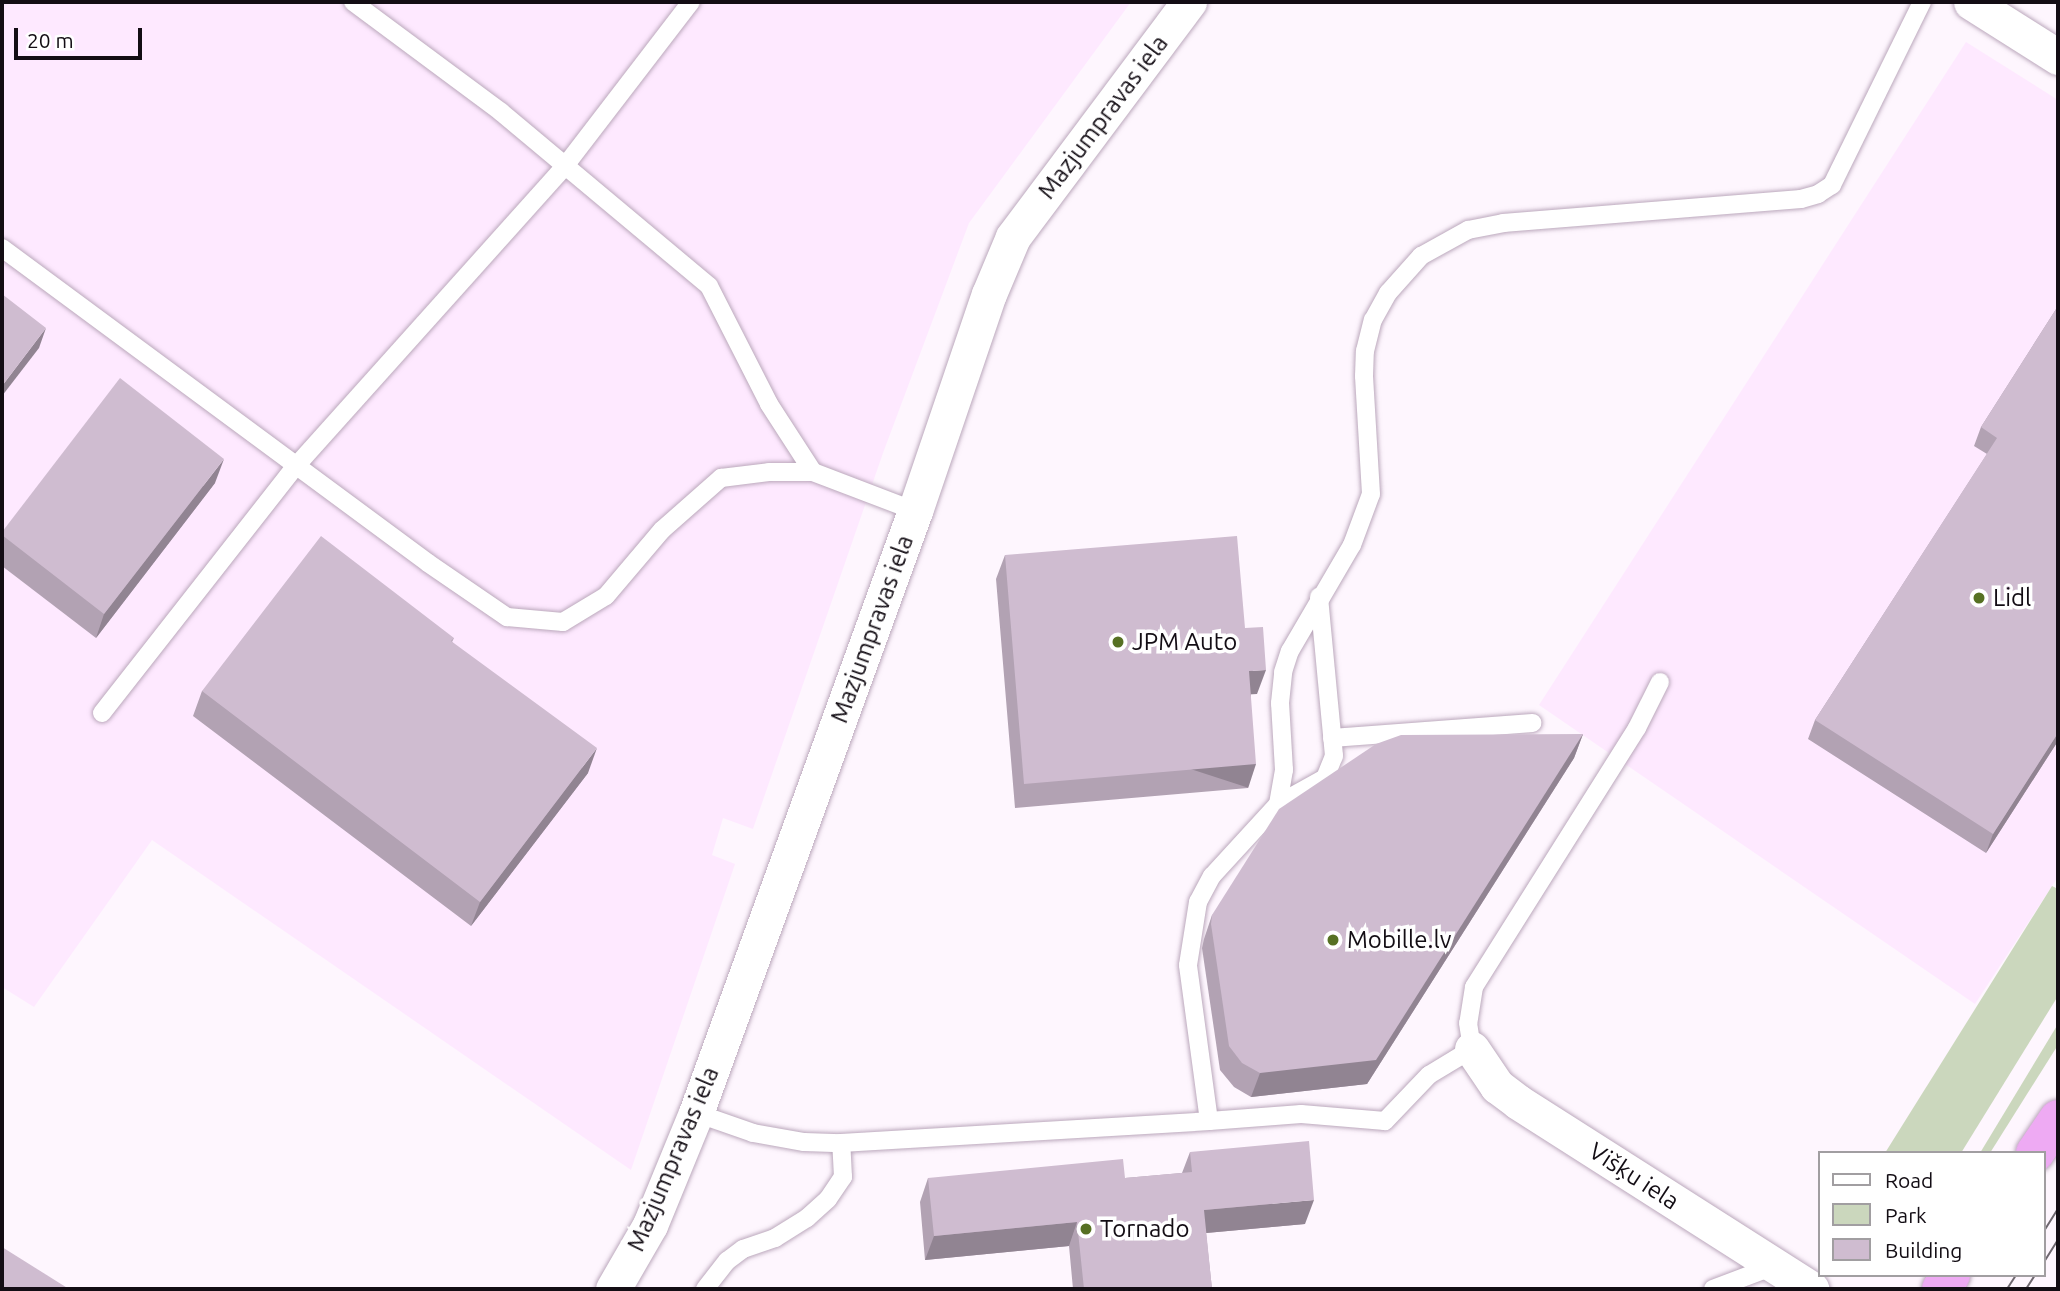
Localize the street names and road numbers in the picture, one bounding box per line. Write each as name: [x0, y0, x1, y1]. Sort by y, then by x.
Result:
street label: Mazjumpravas iela: [1032, 29, 1174, 205]
street label: Mazjumpravas iela: [825, 531, 919, 727]
street label: Mazjumpravas iela: [621, 1062, 725, 1256]
street label: Višķu iela: [1584, 1136, 1684, 1216]

